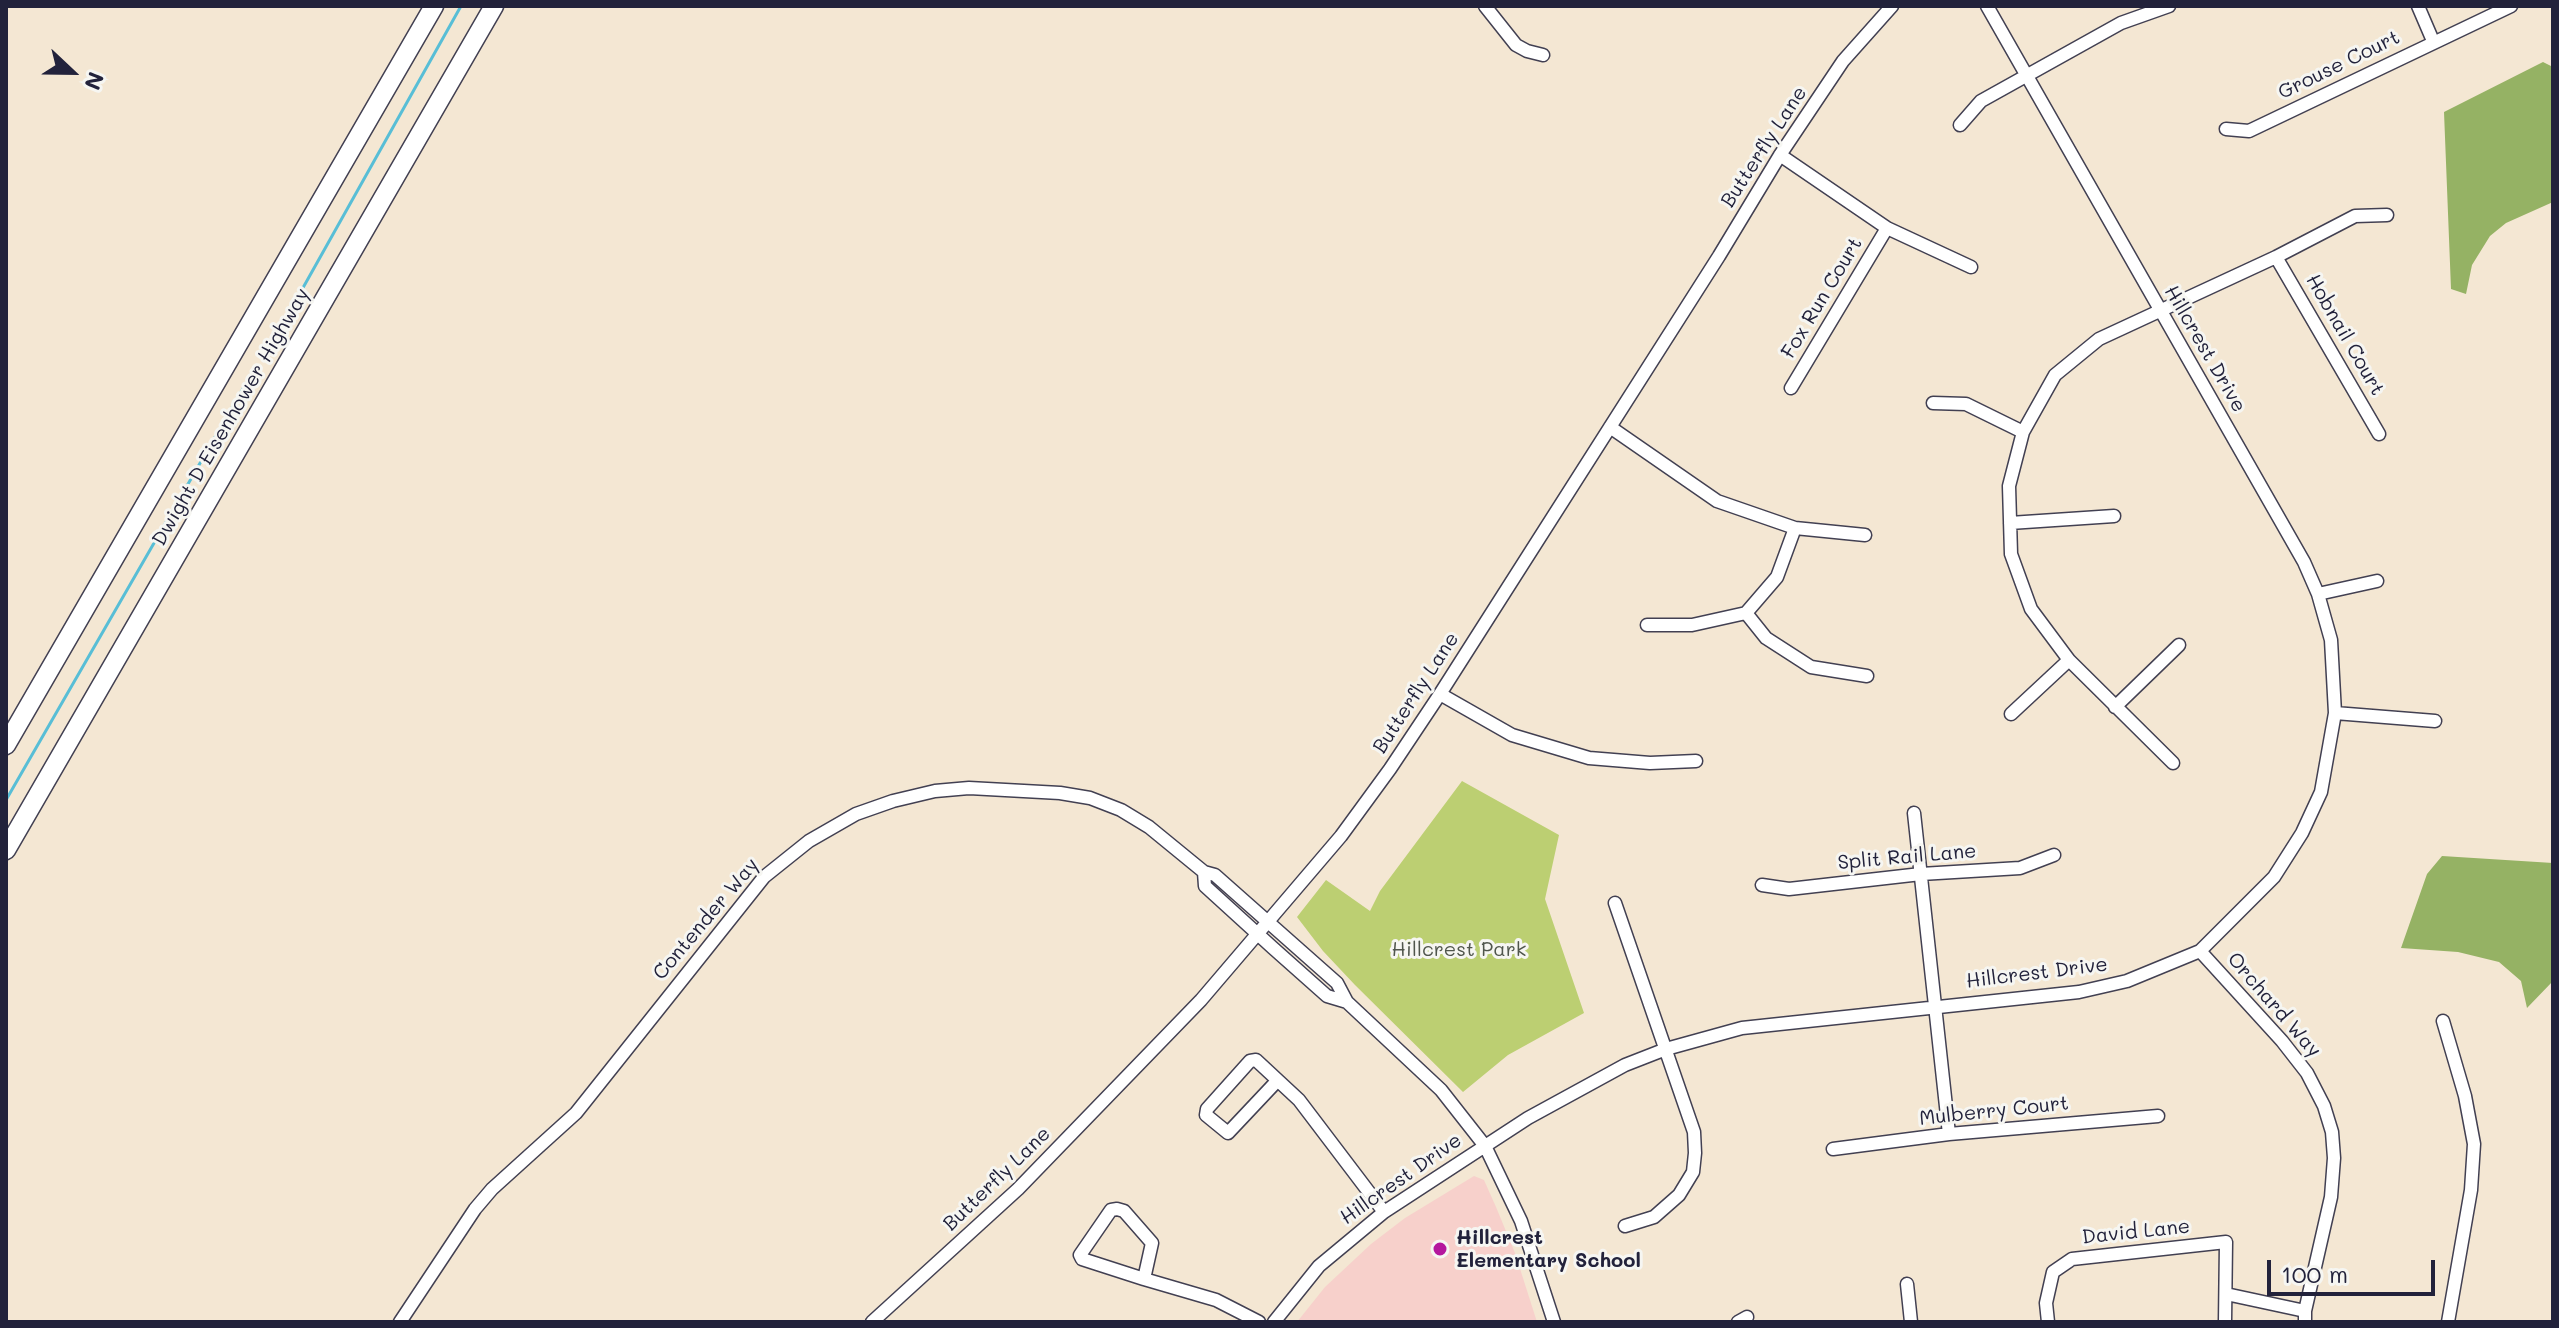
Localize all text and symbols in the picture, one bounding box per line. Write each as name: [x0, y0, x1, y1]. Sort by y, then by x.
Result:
street label: Grouse Court: [2274, 25, 2404, 105]
north arrow: [32, 32, 112, 112]
text: N: [78, 68, 111, 94]
street label: Butterfly Lane: [1716, 82, 1812, 212]
street label: Fox Run Court: [1776, 233, 1868, 363]
street label: Hobnail Court: [2301, 270, 2389, 400]
street label: Hillcrest Drive: [2159, 281, 2251, 417]
street label: Dwight D Eisenhower Highway: [147, 284, 315, 550]
street label: Butterfly Lane: [1368, 628, 1464, 758]
street label: Split Rail Lane: [1837, 839, 1977, 875]
street label: Contender Way: [648, 853, 764, 985]
park label: Hillcrest Park: [1392, 938, 1526, 962]
street label: Orchard Way: [2222, 948, 2326, 1062]
street label: Hillcrest Drive: [1965, 952, 2109, 994]
street label: Mulberry Court: [1918, 1091, 2070, 1131]
street label: Butterfly Lane: [939, 1122, 1055, 1236]
street label: Hillcrest Drive: [1336, 1128, 1466, 1230]
street label: David Lane: [2081, 1214, 2191, 1250]
place label: Hillcrest Elementary School: [1456, 1226, 1641, 1273]
marker: Hillcrest Elementary School: [1431, 1240, 1449, 1258]
scale bar: [2271, 1244, 2439, 1294]
text: 100 m: [2281, 1258, 2348, 1289]

